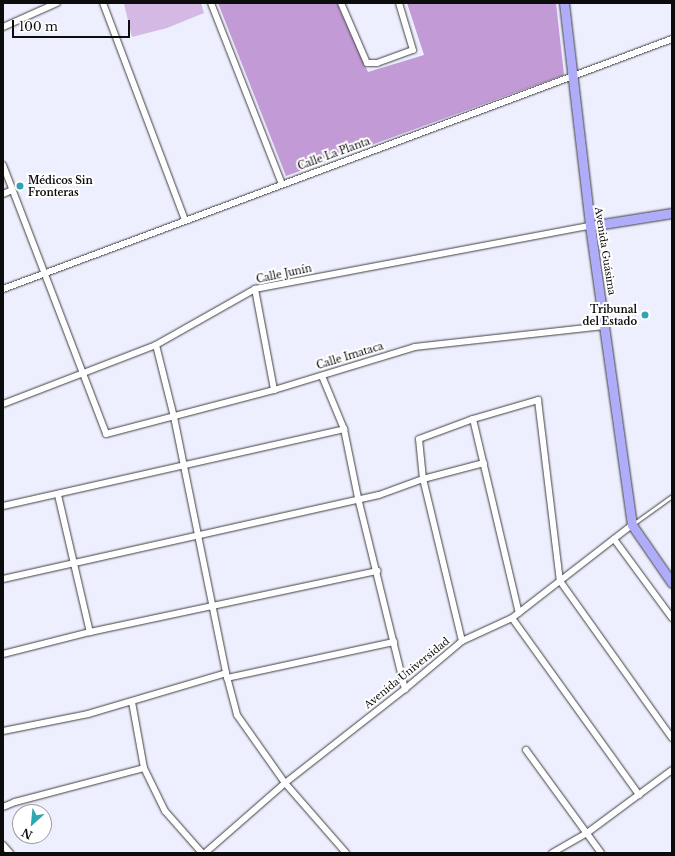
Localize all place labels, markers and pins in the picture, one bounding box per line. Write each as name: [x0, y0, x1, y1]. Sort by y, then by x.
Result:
place label: Médicos Sin Fronteras: [28, 174, 93, 198]
marker: Médicos Sin Fronteras: [15, 181, 25, 191]
place label: Tribunal del Estado: [583, 303, 637, 326]
marker: Tribunal del Estado: [640, 310, 650, 320]

